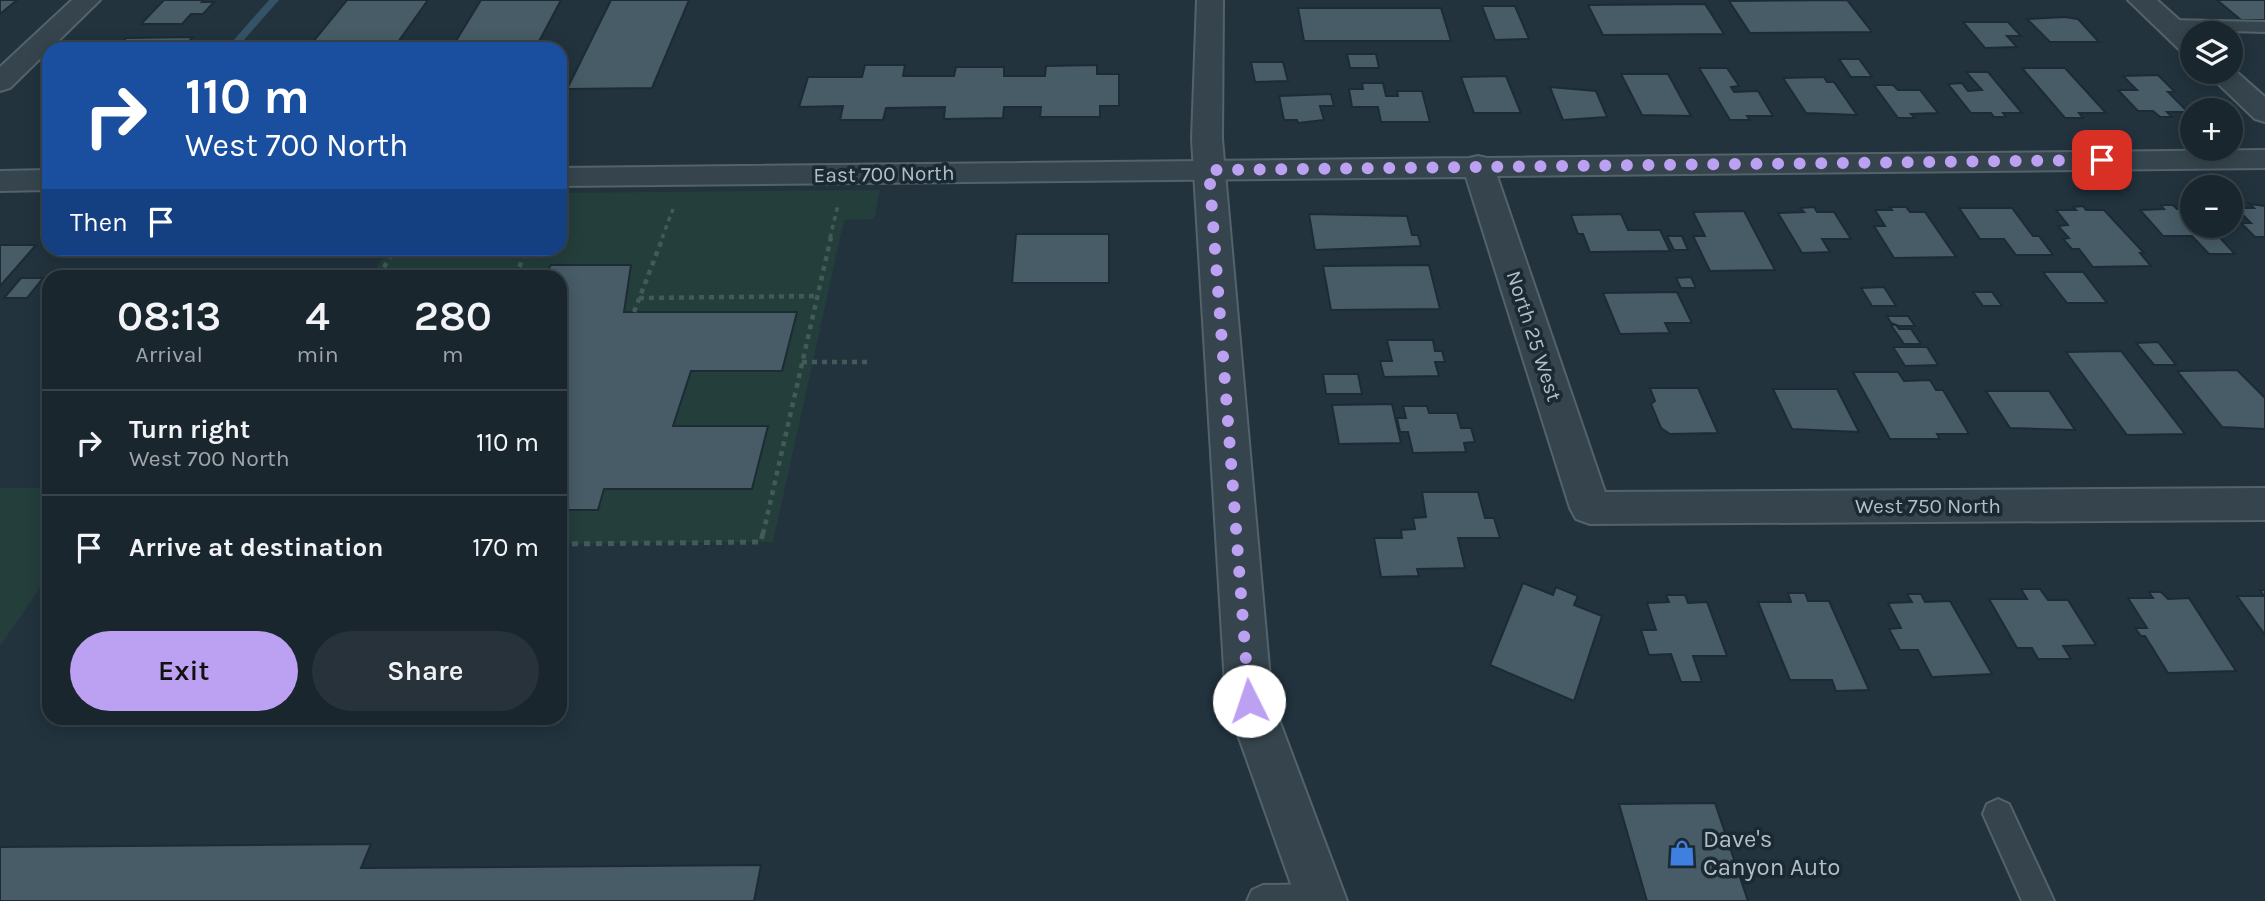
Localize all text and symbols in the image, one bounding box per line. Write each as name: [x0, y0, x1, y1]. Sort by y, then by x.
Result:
map controls: [2180, 21, 2243, 238]
button: layers: [2180, 21, 2243, 84]
text: 110 m: [185, 68, 310, 125]
icon: right: [70, 70, 161, 161]
button: +: [2180, 98, 2243, 161]
text: West 700 North: [185, 127, 408, 164]
pin: [2072, 130, 2132, 190]
icon: arrive: [2083, 141, 2121, 179]
street label: East 700 North: [813, 161, 955, 187]
button: −: [2180, 175, 2243, 238]
icon: arrive: [142, 203, 180, 241]
text: Then: [70, 207, 128, 238]
street label: North 25 West: [1502, 268, 1566, 404]
text: 08:13: [117, 291, 221, 341]
text: 4: [305, 291, 330, 341]
text: 280: [414, 291, 492, 341]
text: Arrival: [136, 341, 203, 368]
text: min: [296, 341, 339, 368]
text: m: [442, 341, 464, 368]
text: Turn right: [129, 414, 250, 445]
icon: right: [70, 424, 108, 462]
text: 110 m: [476, 427, 539, 458]
text: West 700 North: [129, 445, 290, 472]
street label: West 750 North: [1855, 494, 2001, 518]
icon: arrive: [70, 529, 108, 567]
text: Arrive at destination: [129, 532, 383, 563]
text: 170 m: [472, 532, 539, 563]
button: Exit: [70, 631, 298, 711]
button: Share: [312, 631, 539, 711]
position arrow: [1212, 664, 1286, 738]
place label: Dave's Canyon Auto: [1703, 825, 1840, 881]
shop icon: Dave's Canyon Auto: [1667, 838, 1697, 868]

